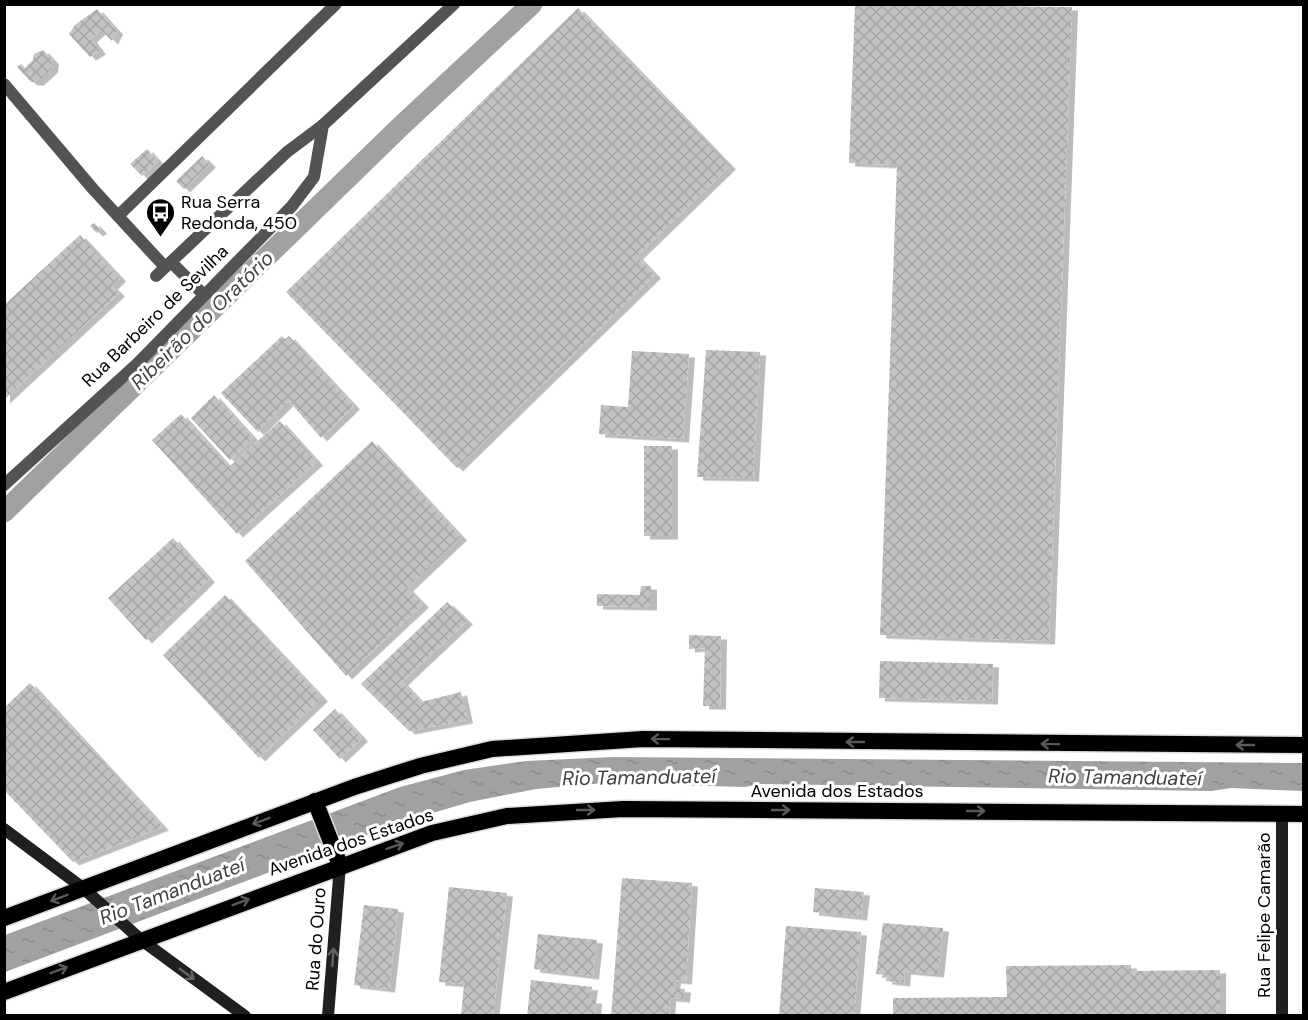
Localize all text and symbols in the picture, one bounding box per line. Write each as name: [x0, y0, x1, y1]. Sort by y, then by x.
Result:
place label: Rua Serra Redonda, 450: [181, 190, 297, 235]
bus stop icon: Rua Serra Redonda, 450: [144, 196, 176, 238]
street label: Rua Barbeiro de Sevilha: [77, 240, 233, 392]
water label: Ribeirão do Oratório: [125, 245, 279, 395]
one-way arrow: [651, 733, 671, 745]
one-way arrow: [846, 736, 866, 748]
one-way arrow: [1041, 738, 1061, 749]
one-way arrow: [1236, 739, 1256, 751]
water label: Rio Tamanduateí: [562, 763, 718, 791]
water label: Rio Tamanduateí: [1048, 763, 1204, 791]
street label: Avenida dos Estados: [750, 779, 924, 803]
street label: Avenida dos Estados: [265, 802, 437, 882]
one-way arrow: [575, 804, 595, 816]
one-way arrow: [770, 804, 790, 816]
one-way arrow: [965, 805, 985, 817]
one-way arrow: [252, 817, 271, 828]
street label: Rua Felipe Camarão: [1252, 832, 1276, 998]
one-way arrow: [385, 839, 404, 850]
water label: Rio Tamanduateí: [96, 851, 250, 931]
street label: Rua do Ouro: [300, 887, 332, 991]
one-way arrow: [50, 893, 68, 904]
one-way arrow: [232, 895, 250, 906]
one-way arrow: [327, 948, 338, 968]
one-way arrow: [49, 964, 68, 975]
one-way arrow: [179, 968, 195, 980]

